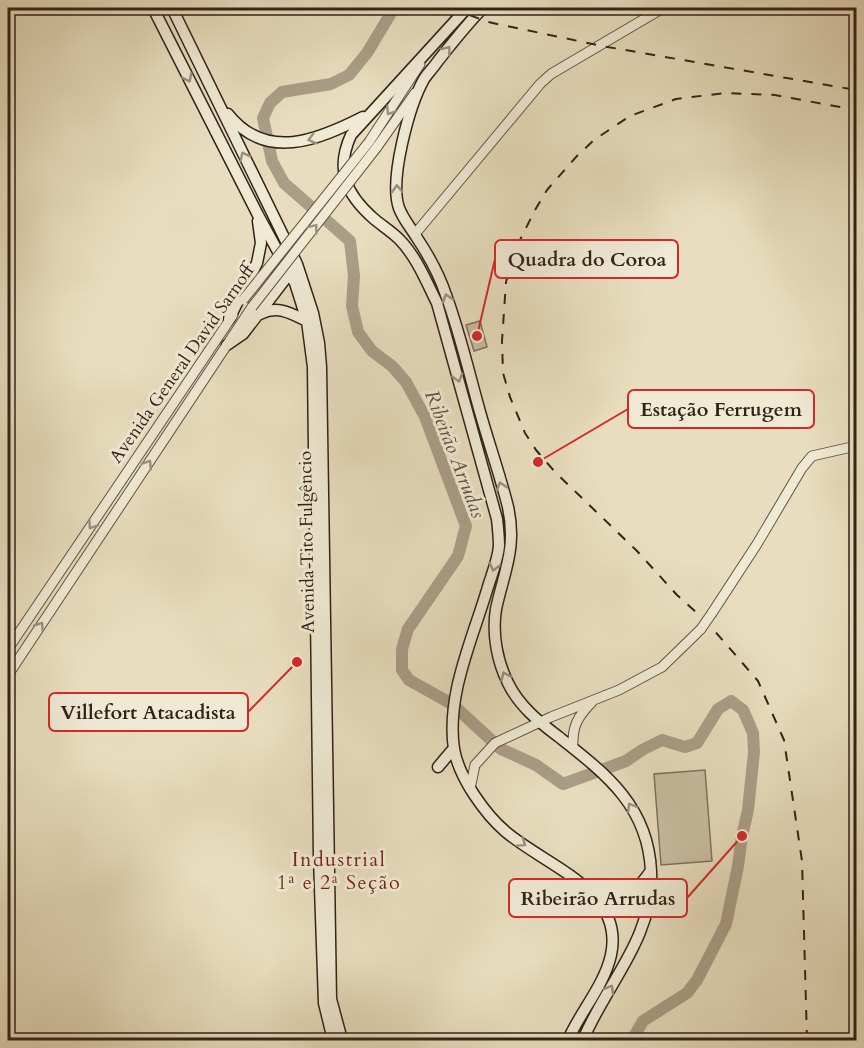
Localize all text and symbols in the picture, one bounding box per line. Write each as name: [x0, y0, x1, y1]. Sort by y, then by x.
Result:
one-way arrow: [439, 46, 450, 57]
one-way arrow: [181, 71, 192, 82]
one-way arrow: [385, 105, 397, 115]
one-way arrow: [307, 131, 317, 144]
one-way arrow: [240, 152, 252, 163]
one-way arrow: [391, 184, 403, 193]
one-way arrow: [307, 224, 318, 235]
callout: Quadra do Coroa: [495, 240, 678, 278]
text: Quadra do Coroa: [507, 246, 667, 273]
street label: Avenida General David Sarnoff: [104, 257, 262, 468]
one-way arrow: [442, 293, 454, 304]
one-way arrow: [451, 372, 463, 383]
water label: Ribeirão Arrudas: [418, 386, 492, 522]
callout: Estação Ferrugem: [628, 390, 814, 428]
text: Estação Ferrugem: [640, 396, 803, 423]
street label: Avenida Tito Fulgêncio: [293, 450, 321, 633]
one-way arrow: [141, 460, 152, 471]
one-way arrow: [496, 481, 508, 492]
one-way arrow: [88, 518, 99, 529]
one-way arrow: [488, 562, 501, 572]
one-way arrow: [33, 622, 44, 633]
one-way arrow: [500, 671, 512, 682]
callout: Villefort Atacadista: [49, 693, 248, 731]
text: Villefort Atacadista: [60, 699, 236, 726]
one-way arrow: [627, 803, 638, 813]
one-way arrow: [516, 836, 527, 847]
district label: Industrial 1ª e 2ª Seção: [277, 846, 401, 896]
callout: Ribeirão Arrudas: [509, 879, 687, 917]
text: Ribeirão Arrudas: [521, 885, 675, 912]
one-way arrow: [603, 985, 614, 995]

